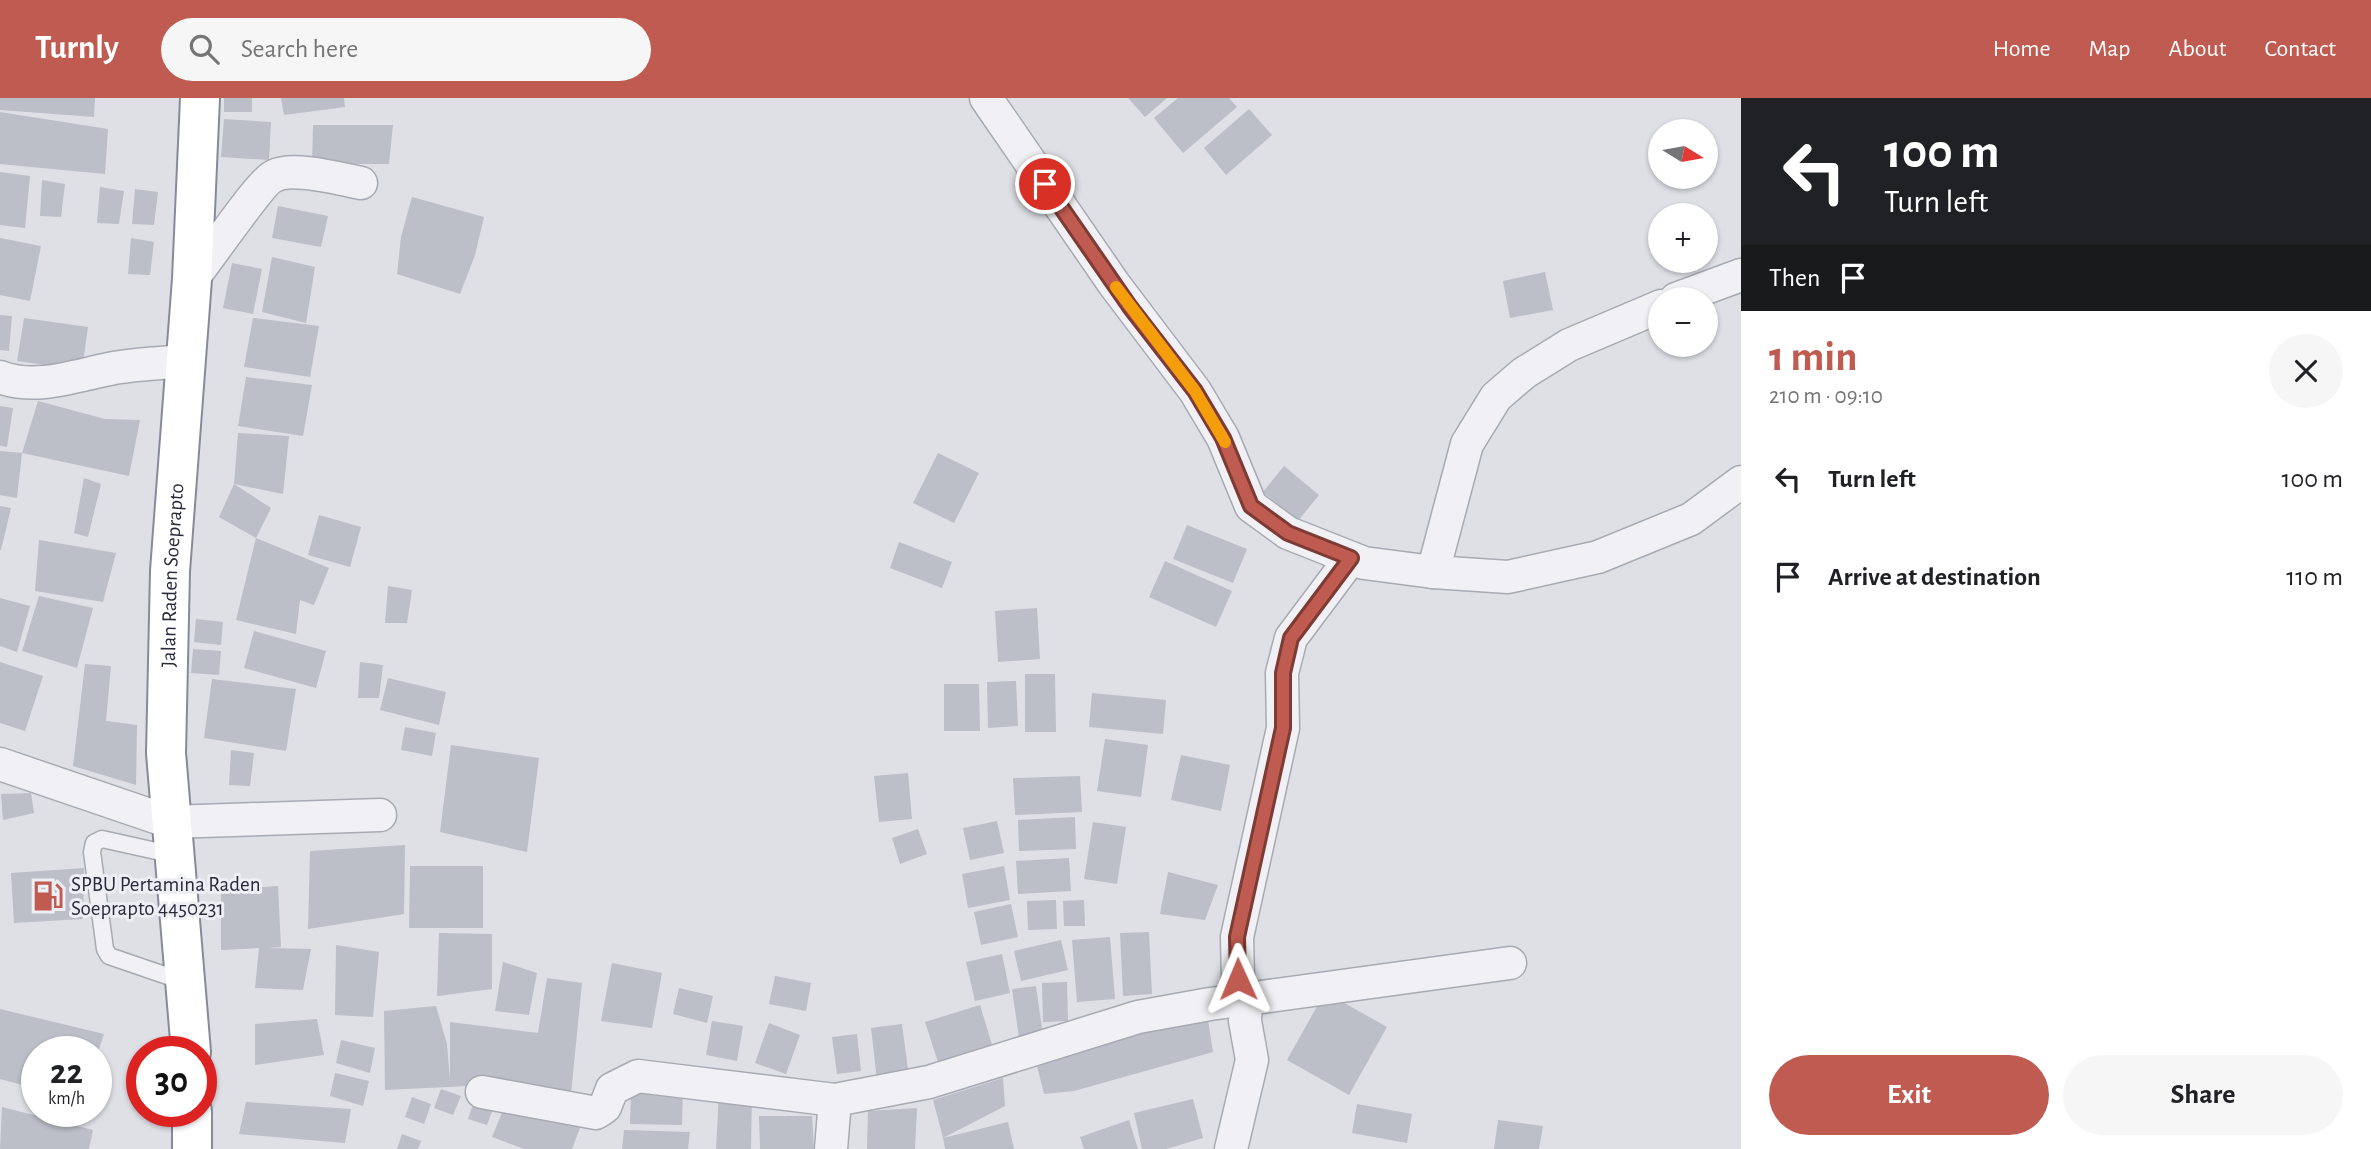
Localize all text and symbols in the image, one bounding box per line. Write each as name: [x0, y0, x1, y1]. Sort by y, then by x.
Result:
search box: [161, 18, 651, 81]
icon: search: [185, 30, 223, 68]
text: Turnly: [35, 32, 119, 65]
text: Search here: [241, 36, 358, 62]
text: Home: [1993, 37, 2051, 61]
text: Map: [2089, 37, 2131, 61]
text: About: [2169, 37, 2226, 61]
text: Contact: [2264, 37, 2336, 61]
north arrow: [1648, 119, 1718, 189]
map controls: [1648, 119, 1718, 357]
icon: left: [1769, 126, 1860, 217]
text: 100 m: [1884, 128, 2000, 177]
pin: [1015, 154, 1075, 214]
icon: arrive: [1026, 165, 1064, 203]
text: Turn left: [1884, 186, 1988, 218]
button: +: [1648, 203, 1718, 273]
icon: arrive: [1834, 259, 1872, 297]
text: Then: [1769, 265, 1820, 291]
button: −: [1648, 287, 1718, 357]
button: close: [2269, 334, 2343, 408]
text: 1 min: [1769, 336, 1858, 378]
text: 210 m · 09:10: [1769, 385, 1883, 408]
icon: left: [1769, 460, 1807, 498]
text: Turn left: [1828, 466, 1916, 492]
text: 100 m: [2282, 466, 2343, 492]
street label: Jalan Raden Soeprapto: [158, 482, 188, 667]
icon: arrive: [1769, 558, 1807, 596]
text: Arrive at destination: [1828, 564, 2041, 590]
text: 110 m: [2286, 564, 2343, 590]
place label: SPBU Pertamina Raden Soeprapto 4450231: [71, 874, 261, 919]
fuel station icon: SPBU Pertamina Raden Soeprapto 4450231: [31, 879, 65, 913]
position arrow: [1201, 942, 1275, 1016]
speed limit sign: 30: [126, 1036, 217, 1127]
text: 22: [50, 1055, 83, 1090]
button: Exit: [1769, 1055, 2049, 1135]
button: Share: [2063, 1055, 2343, 1135]
text: km/h: [48, 1090, 85, 1108]

